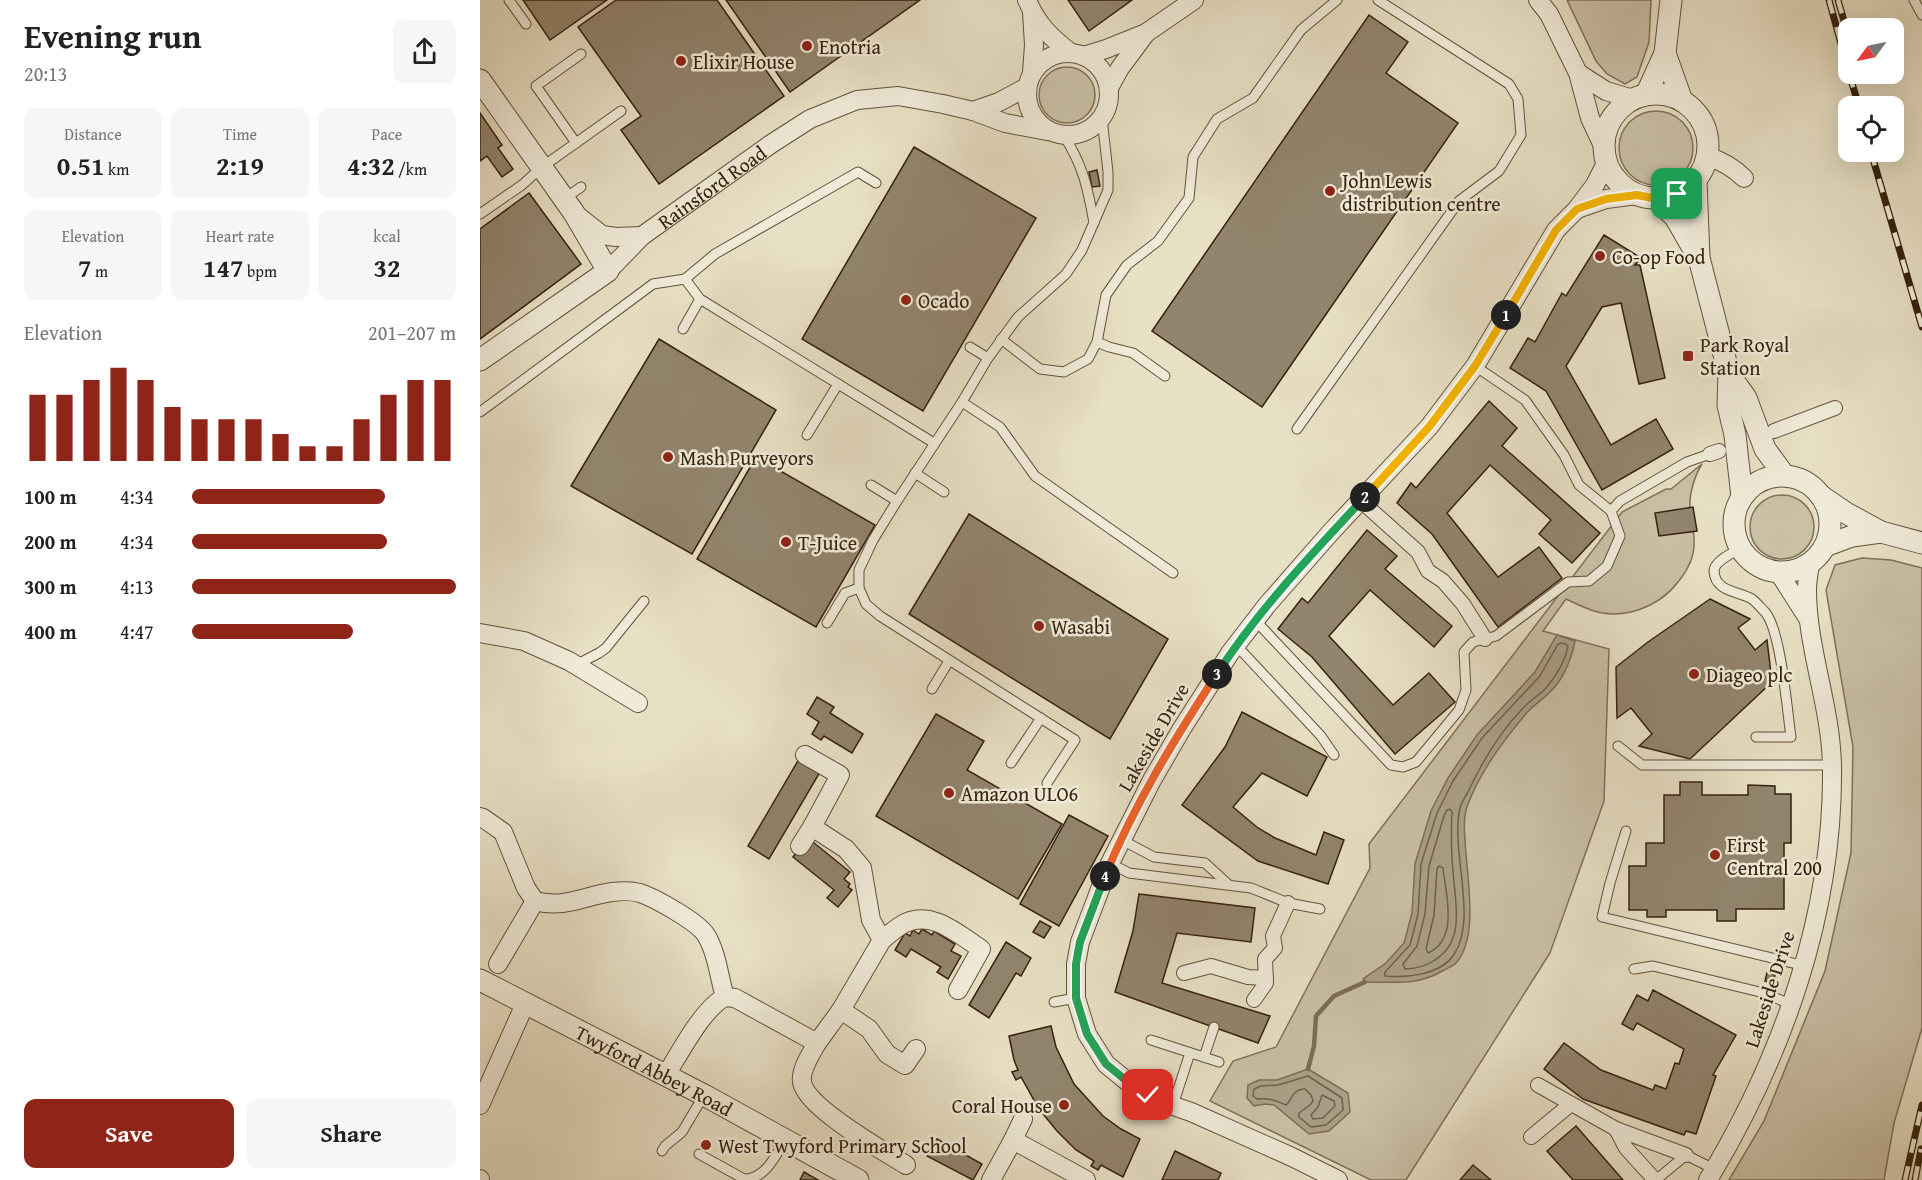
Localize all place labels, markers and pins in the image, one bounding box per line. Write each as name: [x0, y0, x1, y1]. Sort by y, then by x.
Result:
place label: Enotria: [819, 32, 881, 61]
marker: Enotria: [800, 39, 814, 53]
place label: Elixir House: [693, 47, 794, 76]
marker: Elixir House: [674, 54, 688, 68]
place label: John Lewis distribution centre: [1339, 166, 1501, 218]
pin: [1651, 168, 1702, 219]
marker: John Lewis distribution centre: [1323, 184, 1337, 198]
place label: Co-op Food: [1612, 242, 1706, 271]
marker: Co-op Food: [1593, 249, 1607, 263]
place label: Ocado: [918, 286, 969, 315]
marker: Ocado: [899, 293, 913, 307]
pin: 1: [1491, 300, 1521, 330]
place label: Park Royal Station: [1700, 330, 1790, 382]
marker: Park Royal Station: [1681, 349, 1695, 363]
place label: Mash Purveyors: [680, 443, 814, 472]
marker: Mash Purveyors: [661, 450, 675, 464]
pin: 2: [1350, 482, 1380, 512]
place label: T-Juice: [798, 528, 857, 557]
marker: T-Juice: [779, 535, 793, 549]
place label: Wasabi: [1051, 612, 1110, 641]
marker: Wasabi: [1032, 619, 1046, 633]
pin: 3: [1202, 659, 1232, 689]
place label: Diageo plc: [1706, 660, 1793, 689]
marker: Diageo plc: [1687, 667, 1701, 681]
place label: Amazon ULO6: [961, 779, 1078, 808]
marker: Amazon ULO6: [942, 786, 956, 800]
place label: First Central 200: [1727, 830, 1822, 882]
marker: First Central 200: [1708, 848, 1722, 862]
pin: 4: [1090, 861, 1120, 891]
pin: [1122, 1069, 1173, 1120]
place label: Coral House: [952, 1091, 1052, 1120]
marker: Coral House: [1057, 1098, 1071, 1112]
place label: West Twyford Primary School: [718, 1131, 967, 1160]
marker: West Twyford Primary School: [699, 1138, 713, 1152]

